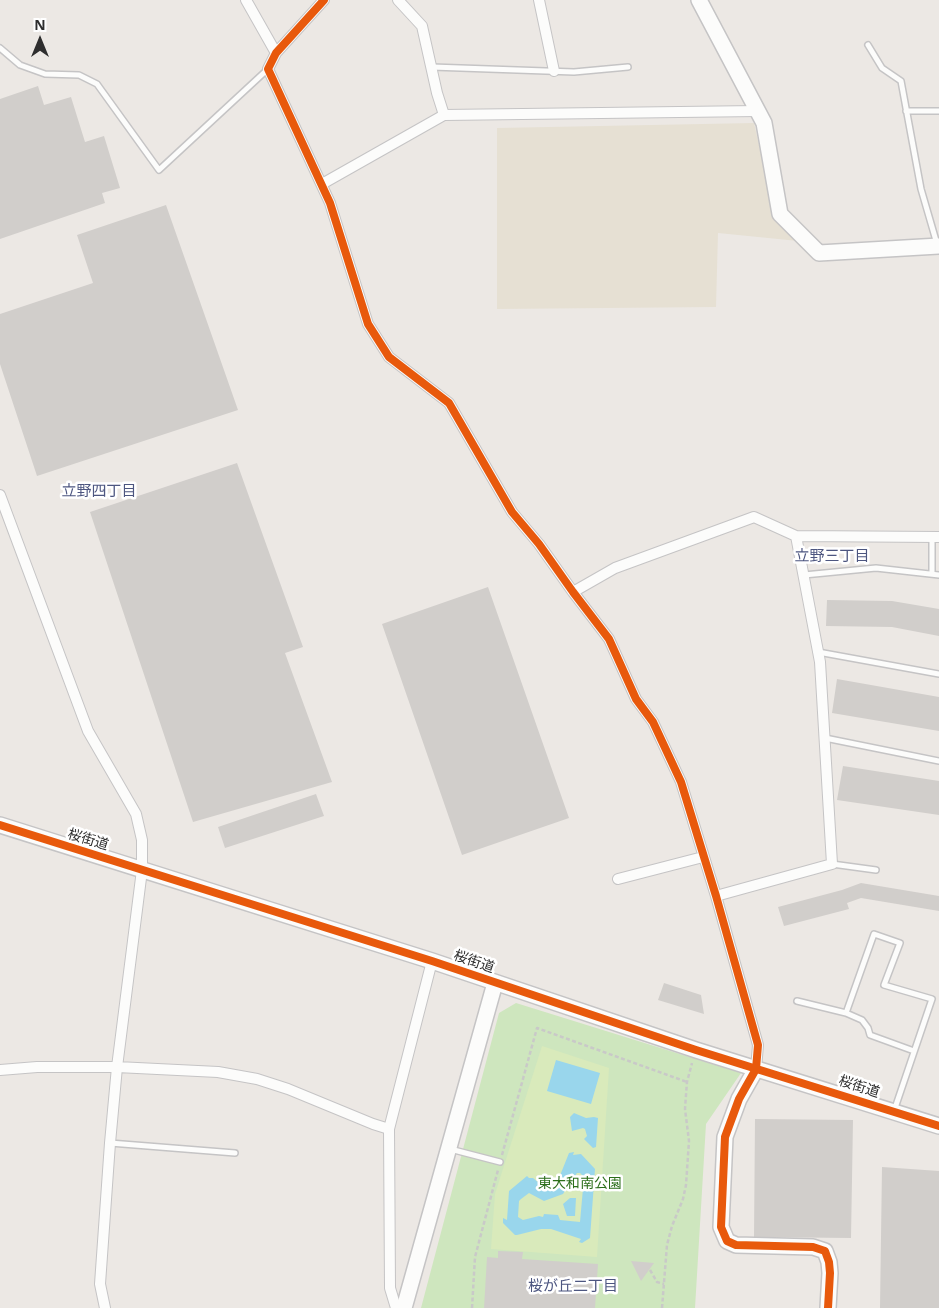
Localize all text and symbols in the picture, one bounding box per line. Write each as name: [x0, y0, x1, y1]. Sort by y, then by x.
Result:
north arrow: [15, 15, 65, 65]
text: N: [34, 15, 46, 34]
district label: 立野四丁目: [62, 483, 136, 501]
district label: 立野三丁目: [795, 548, 869, 566]
street label: 桜街道: [65, 826, 111, 854]
street label: 桜街道: [451, 947, 497, 977]
street label: 桜街道: [836, 1073, 882, 1101]
park label: 東大和南公園: [538, 1176, 622, 1192]
district label: 桜が丘二丁目: [528, 1278, 618, 1296]

